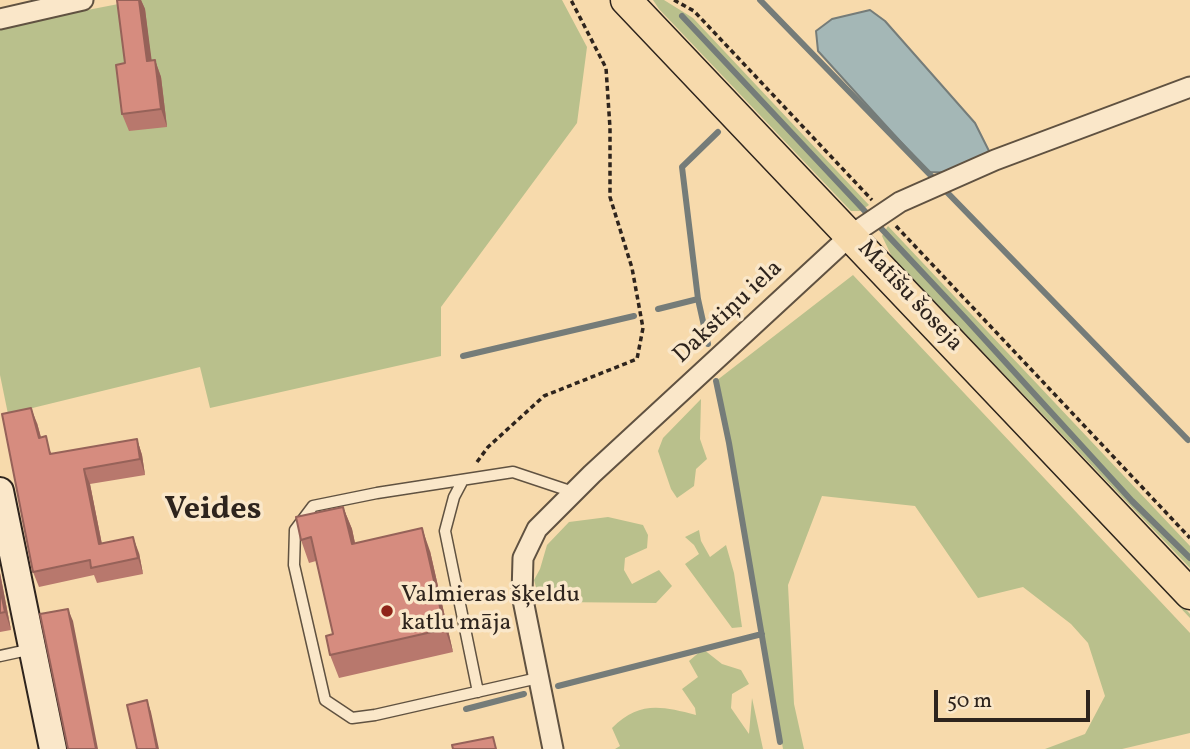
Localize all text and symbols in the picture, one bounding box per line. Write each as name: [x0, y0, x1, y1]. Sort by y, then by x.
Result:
street label: Matīšu šoseja: [850, 235, 968, 359]
street label: Dakstiņu iela: [668, 255, 790, 371]
district label: Veides: [165, 493, 261, 531]
place label: Valmieras šķeldu katlu māja: [401, 583, 580, 639]
marker: Valmieras šķeldu katlu māja: [379, 603, 395, 619]
scale bar: [938, 676, 1094, 720]
text: 50 m: [947, 687, 992, 716]

